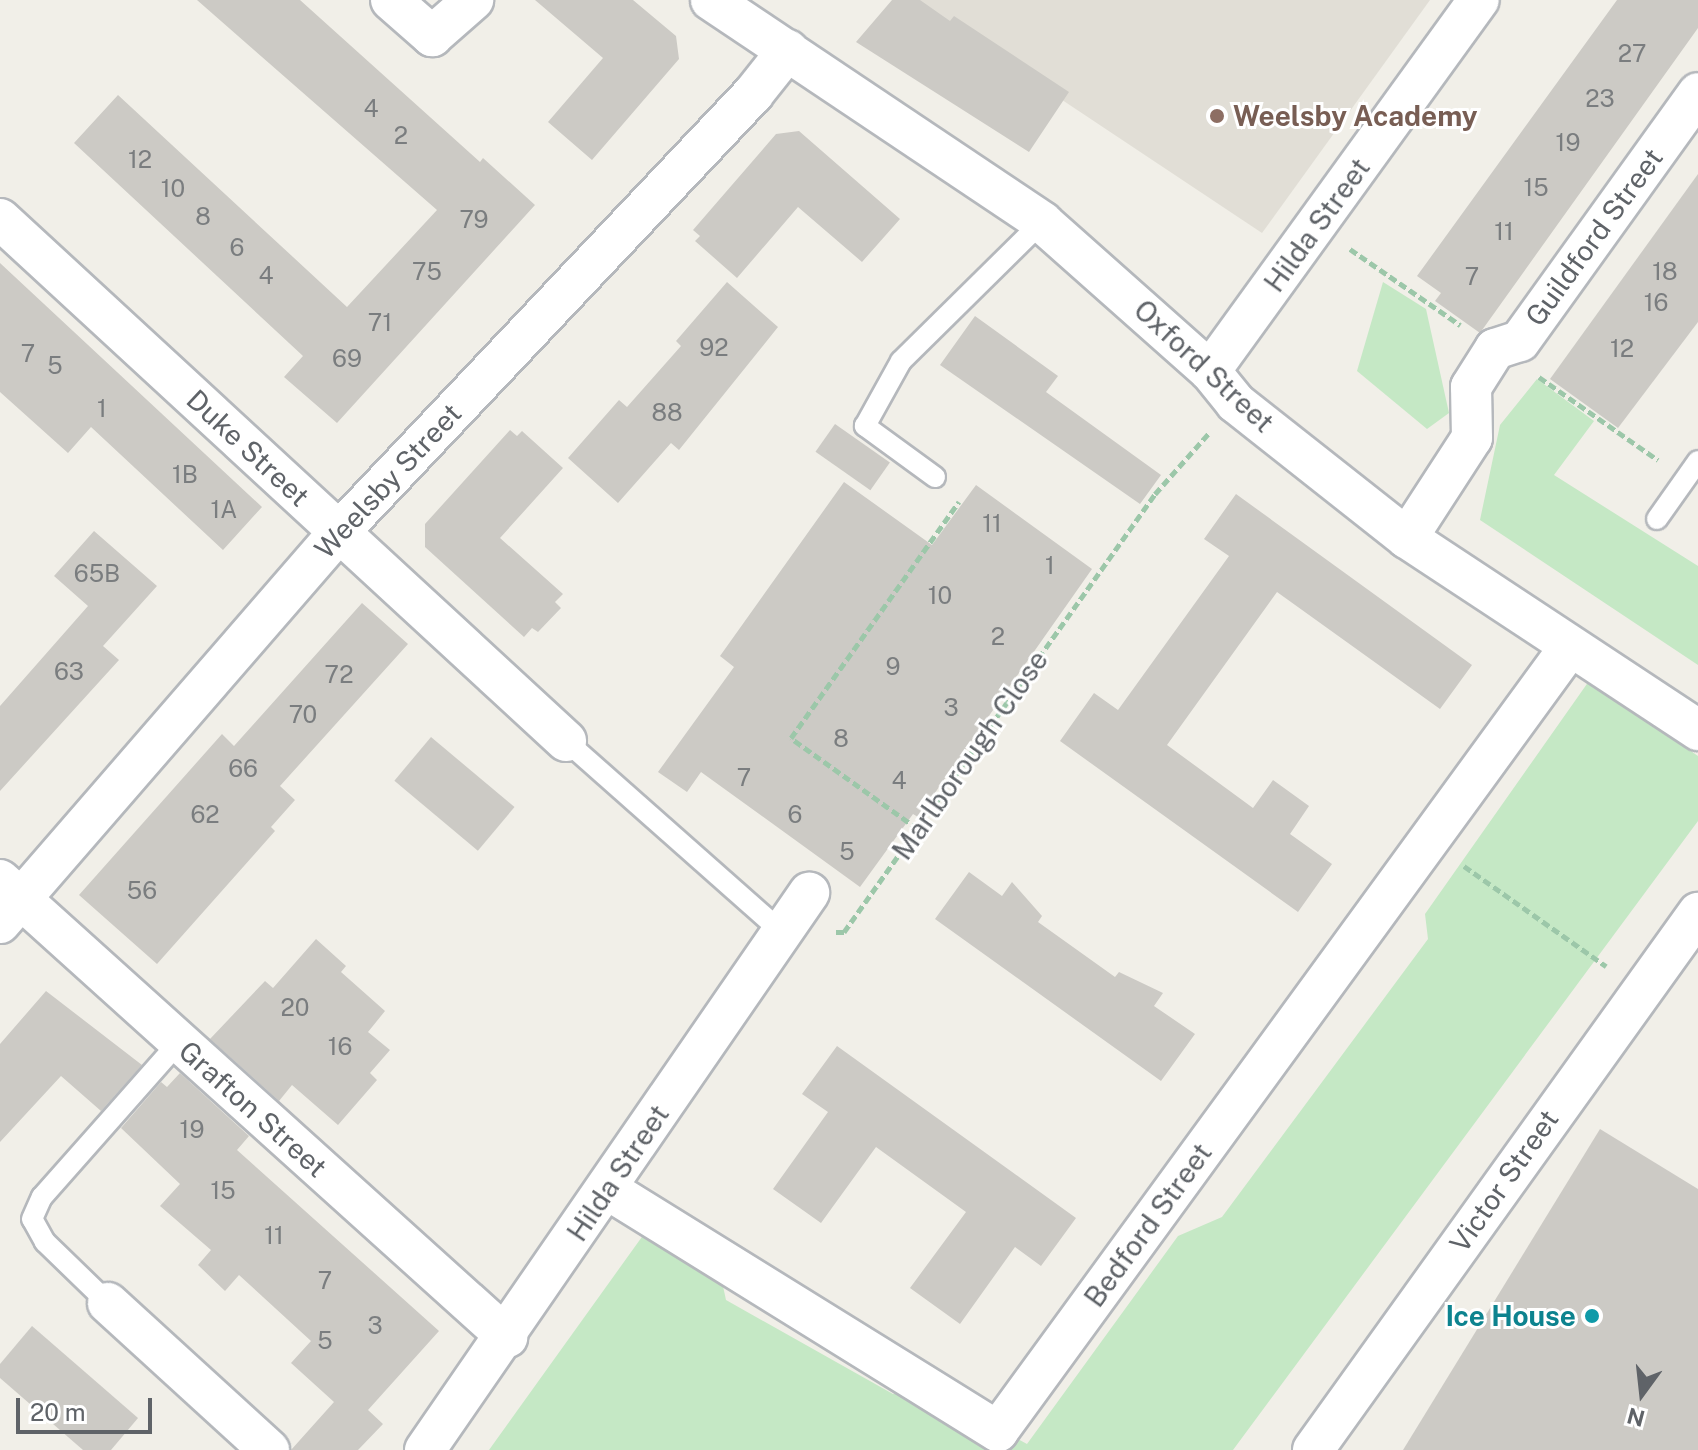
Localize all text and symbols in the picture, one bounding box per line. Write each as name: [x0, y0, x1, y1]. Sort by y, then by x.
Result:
house number: 27: [1618, 40, 1646, 68]
house number: 23: [1585, 85, 1615, 113]
house number: 4: [363, 95, 379, 123]
place label: Weelsby Academy: [1233, 99, 1478, 133]
marker: Weelsby Academy: [1208, 107, 1226, 125]
house number: 2: [394, 122, 408, 150]
house number: 19: [1556, 129, 1580, 157]
street label: Guildford Street: [1518, 142, 1670, 332]
house number: 12: [128, 146, 152, 174]
street label: Hilda Street: [1257, 152, 1377, 298]
house number: 15: [1523, 174, 1549, 202]
house number: 10: [161, 175, 185, 203]
house number: 8: [195, 203, 211, 231]
house number: 79: [460, 206, 488, 234]
house number: 11: [1494, 218, 1514, 246]
house number: 6: [230, 234, 244, 262]
house number: 75: [412, 258, 442, 286]
house number: 18: [1652, 258, 1678, 286]
house number: 4: [258, 262, 274, 290]
house number: 7: [1465, 263, 1479, 291]
house number: 16: [1644, 289, 1668, 317]
street label: Oxford Street: [1127, 293, 1281, 439]
house number: 71: [368, 309, 392, 337]
house number: 92: [699, 334, 729, 362]
house number: 12: [1610, 335, 1634, 363]
house number: 7: [21, 340, 35, 368]
house number: 69: [332, 345, 362, 373]
house number: 5: [47, 352, 63, 380]
street label: Duke Street: [180, 383, 316, 513]
house number: 1: [97, 395, 107, 423]
street label: Weelsby Street: [308, 397, 468, 565]
house number: 88: [652, 399, 682, 427]
house number: 1B: [172, 461, 198, 489]
house number: 1A: [211, 496, 237, 524]
house number: 11: [982, 510, 1002, 538]
house number: 1: [1045, 552, 1055, 580]
house number: 65B: [74, 560, 120, 588]
house number: 10: [928, 582, 952, 610]
house number: 2: [991, 623, 1005, 651]
street label: Marlborough Close: [885, 644, 1055, 866]
house number: 9: [886, 653, 900, 681]
house number: 63: [54, 658, 84, 686]
house number: 72: [325, 661, 353, 689]
house number: 3: [943, 694, 959, 722]
house number: 70: [289, 701, 317, 729]
house number: 8: [833, 725, 849, 753]
house number: 66: [228, 755, 258, 783]
house number: 7: [737, 764, 751, 792]
house number: 4: [891, 767, 907, 795]
house number: 62: [190, 801, 220, 829]
house number: 6: [788, 801, 802, 829]
house number: 5: [839, 838, 855, 866]
house number: 56: [127, 877, 157, 905]
house number: 20: [281, 994, 309, 1022]
house number: 16: [328, 1033, 352, 1061]
street label: Grafton Street: [172, 1034, 334, 1184]
street label: Hilda Street: [560, 1098, 676, 1248]
street label: Victor Street: [1443, 1103, 1565, 1259]
house number: 19: [180, 1116, 204, 1144]
street label: Bedford Street: [1077, 1137, 1219, 1313]
house number: 15: [210, 1177, 236, 1205]
house number: 11: [264, 1222, 284, 1250]
house number: 7: [318, 1267, 332, 1295]
place label: Ice House: [1445, 1299, 1576, 1333]
marker: Ice House: [1583, 1307, 1601, 1325]
house number: 3: [367, 1312, 383, 1340]
house number: 5: [317, 1327, 333, 1355]
north arrow: [1602, 1354, 1682, 1434]
scale bar: [20, 1382, 156, 1432]
text: 20 m: [30, 1398, 86, 1426]
text: N: [1624, 1402, 1647, 1432]

